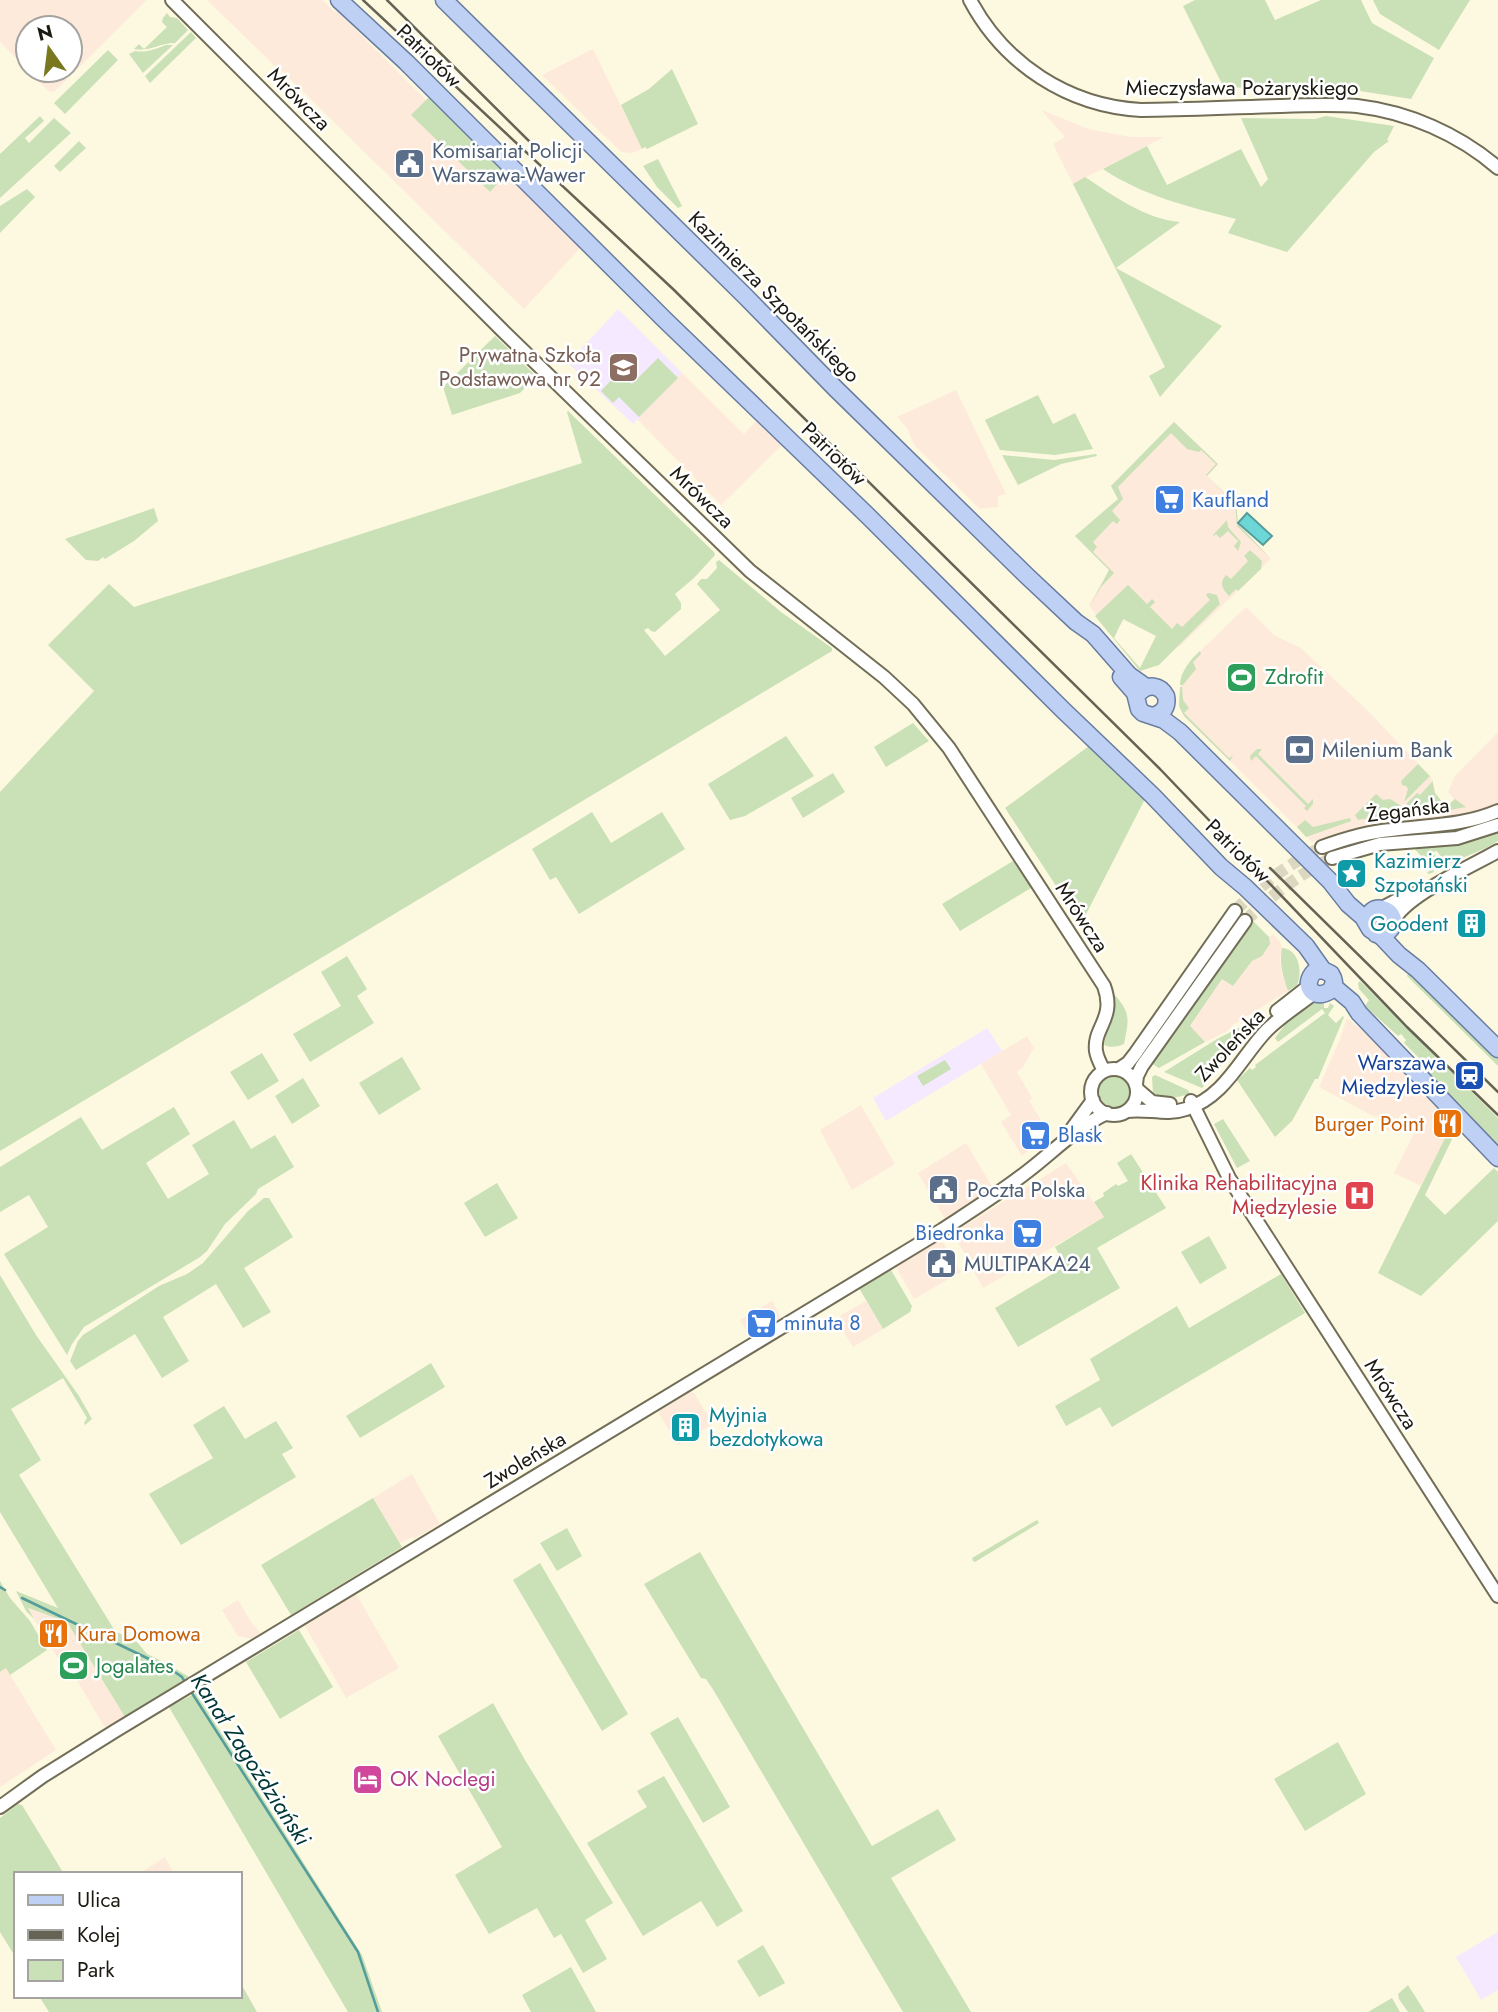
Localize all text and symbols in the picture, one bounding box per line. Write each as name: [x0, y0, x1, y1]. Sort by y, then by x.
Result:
north arrow: [14, 14, 84, 84]
street label: Patriotów: [390, 17, 469, 95]
text: N: [34, 18, 56, 48]
street label: Mrówcza: [261, 61, 337, 137]
street label: Mieczysława Pożaryskiego: [1125, 73, 1359, 103]
place label: Komisariat Policji Warszawa-Wawer: [432, 136, 586, 190]
public building icon: Komisariat Policji Warszawa-Wawer: [392, 146, 426, 180]
street label: Kazimierza Szpotańskiego: [681, 204, 867, 390]
place label: Prywatna Szkoła Podstawowa nr 92: [439, 340, 601, 394]
school or university icon: Prywatna Szkoła Podstawowa nr 92: [607, 350, 641, 384]
street label: Patriotów: [795, 415, 874, 493]
street label: Mrówcza: [663, 459, 741, 535]
supermarket icon: Kaufland: [1152, 483, 1186, 517]
place label: Kaufland: [1192, 485, 1269, 515]
sports icon: Zdrofit: [1225, 660, 1259, 694]
place label: Zdrofit: [1265, 662, 1323, 692]
bank icon: Milenium Bank: [1282, 733, 1316, 767]
place label: Milenium Bank: [1322, 735, 1453, 765]
street label: Żegańska: [1365, 790, 1451, 830]
street label: Patriotów: [1199, 812, 1278, 890]
place label: Kazimierz Szpotański: [1374, 846, 1468, 900]
place icon: Kazimierz Szpotański: [1334, 856, 1368, 890]
street label: Mrówcza: [1048, 876, 1116, 958]
building icon: Goodent: [1454, 907, 1488, 941]
place label: Goodent: [1370, 909, 1448, 939]
street label: Zwoleńska: [1188, 1002, 1272, 1088]
place label: Warszawa Międzylesie: [1341, 1048, 1446, 1102]
station icon: Warszawa Międzylesie: [1452, 1058, 1486, 1092]
restaurant icon: Burger Point: [1430, 1107, 1464, 1141]
place label: Burger Point: [1314, 1109, 1424, 1139]
supermarket icon: Blask: [1018, 1118, 1052, 1152]
place label: Blask: [1058, 1120, 1103, 1150]
place label: Klinika Rehabilitacyjna Międzylesie: [1141, 1168, 1337, 1222]
public building icon: Poczta Polska: [927, 1173, 961, 1207]
place label: Poczta Polska: [967, 1175, 1085, 1205]
hospital icon: Klinika Rehabilitacyjna Międzylesie: [1343, 1178, 1377, 1212]
supermarket icon: Biedronka: [1010, 1216, 1044, 1250]
place label: Biedronka: [915, 1218, 1004, 1248]
public building icon: MULTIPAKA24: [924, 1247, 958, 1281]
place label: MULTIPAKA24: [964, 1249, 1091, 1279]
supermarket icon: minuta 8: [744, 1306, 778, 1340]
place label: minuta 8: [784, 1308, 861, 1338]
street label: Mrówcza: [1357, 1353, 1425, 1435]
place label: Myjnia bezdotykowa: [709, 1400, 823, 1454]
building icon: Myjnia bezdotykowa: [669, 1410, 703, 1444]
street label: Zwoleńska: [479, 1424, 571, 1496]
restaurant icon: Kura Domowa: [37, 1617, 71, 1651]
place label: Kura Domowa: [77, 1619, 201, 1649]
sports icon: Jogalates: [56, 1649, 90, 1683]
place label: Jogalates: [93, 1651, 174, 1681]
water label: Kanał Zagoździański: [182, 1666, 320, 1853]
hotel icon: OK Noclegi: [350, 1762, 384, 1796]
place label: OK Noclegi: [390, 1764, 496, 1794]
legend: [14, 1872, 242, 1998]
text: Ulica: [77, 1885, 121, 1915]
text: Kolej: [77, 1920, 121, 1950]
text: Park: [77, 1955, 115, 1985]

